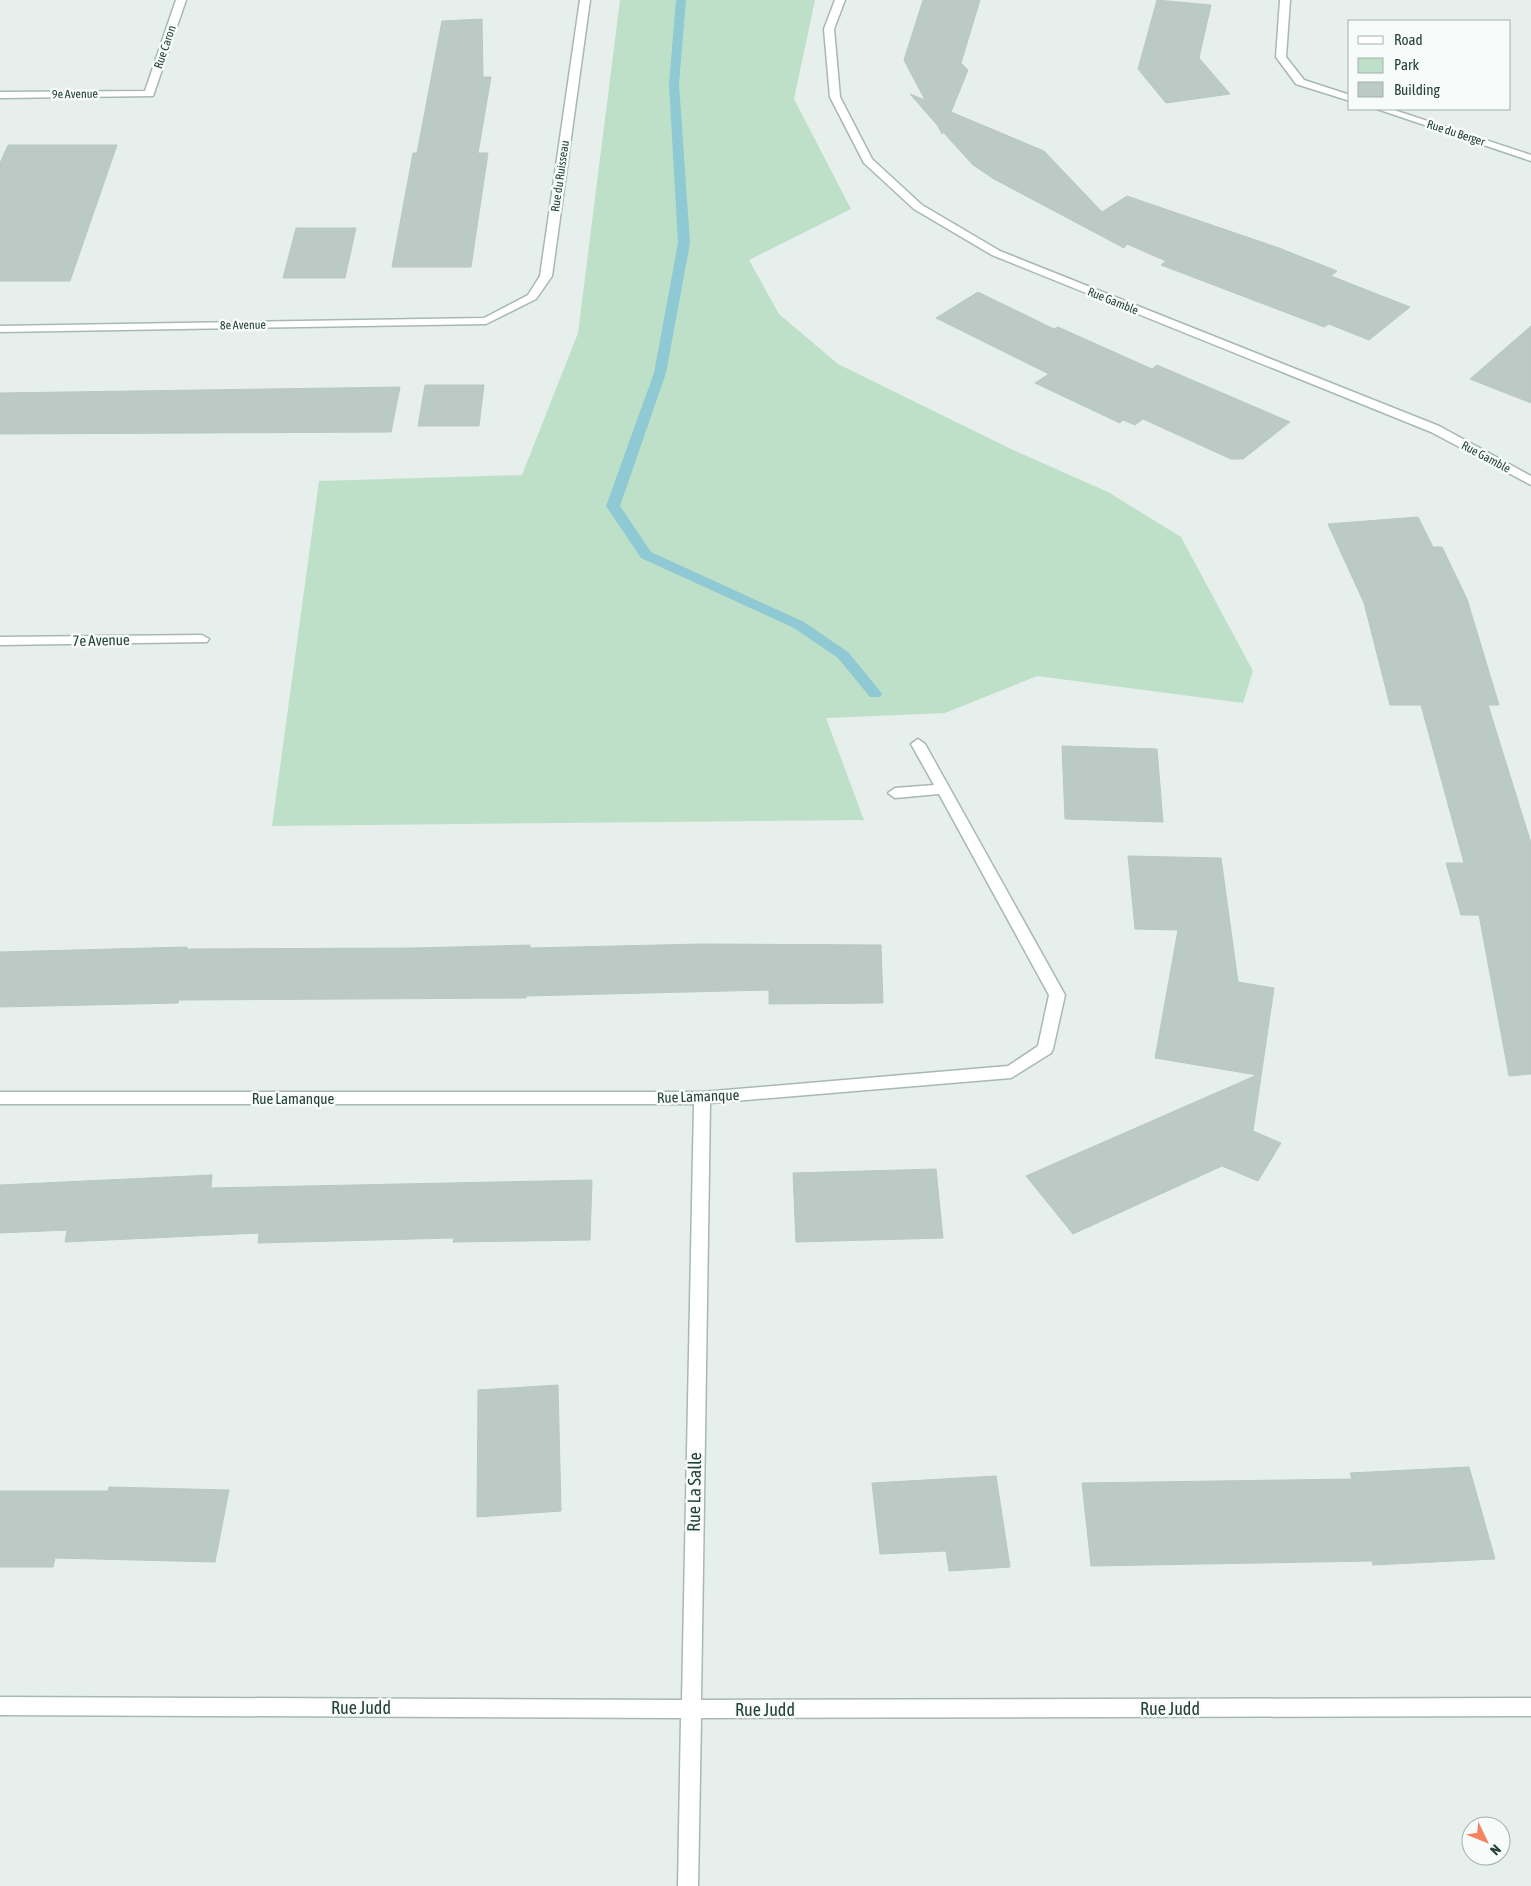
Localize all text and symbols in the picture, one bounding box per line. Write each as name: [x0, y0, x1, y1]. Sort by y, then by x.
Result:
legend: [1348, 20, 1511, 110]
street label: Rue Caron: [151, 24, 179, 70]
text: Road: [1394, 31, 1423, 48]
text: Park: [1394, 56, 1419, 73]
text: Building: [1394, 81, 1440, 98]
street label: 9e Avenue: [52, 87, 98, 101]
street label: Rue du Berger: [1425, 117, 1487, 149]
street label: Rue du Ruisseau: [548, 139, 572, 213]
street label: Rue Gamble: [1085, 284, 1141, 318]
street label: 8e Avenue: [220, 318, 266, 332]
street label: Rue Gamble: [1459, 438, 1513, 476]
street label: 7e Avenue: [72, 631, 130, 649]
street label: Rue Lamanque: [656, 1086, 740, 1106]
street label: Rue Lamanque: [252, 1090, 334, 1107]
street label: Rue La Salle: [683, 1452, 705, 1532]
street label: Rue Judd: [331, 1697, 391, 1718]
street label: Rue Judd: [1140, 1698, 1200, 1719]
street label: Rue Judd: [735, 1699, 795, 1720]
north arrow: [1461, 1816, 1511, 1866]
text: N: [1487, 1841, 1504, 1858]

